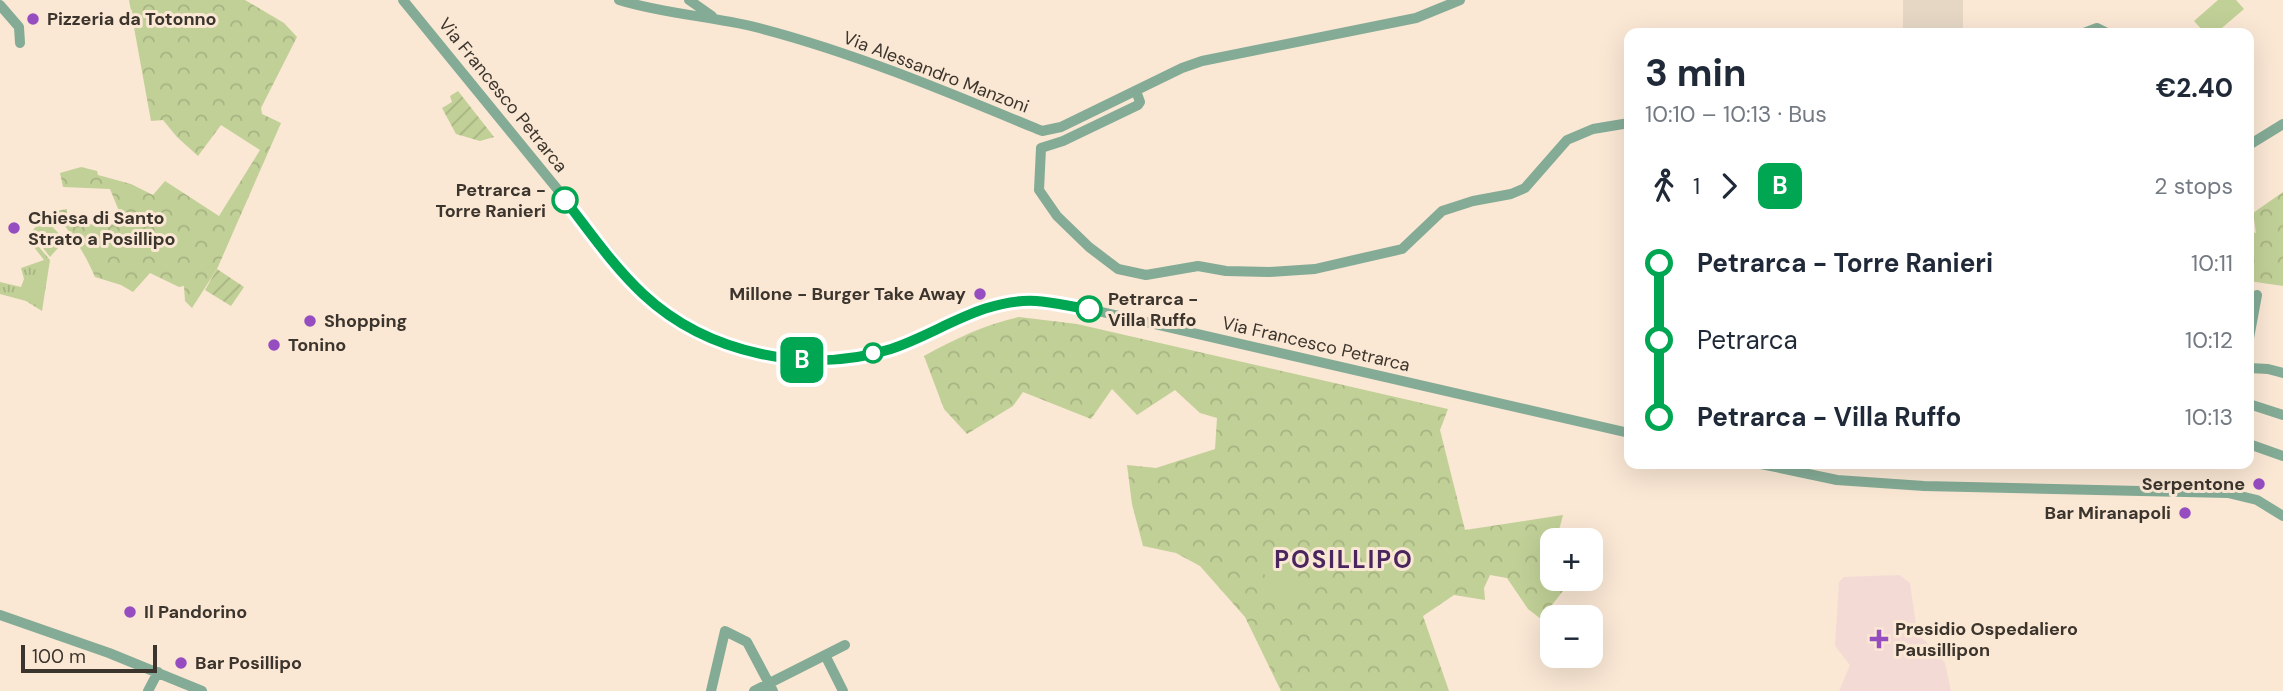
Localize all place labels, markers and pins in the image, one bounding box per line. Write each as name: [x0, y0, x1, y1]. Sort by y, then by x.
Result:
place label: Pizzeria da Totonno: [47, 7, 217, 31]
marker: Pizzeria da Totonno: [25, 11, 41, 27]
place label: Petrarca - Torre Ranieri: [436, 178, 546, 223]
marker: Petrarca - Torre Ranieri: [552, 187, 578, 213]
place label: Chiesa di Santo Strato a Posillipo: [28, 206, 175, 251]
marker: Chiesa di Santo Strato a Posillipo: [6, 220, 22, 236]
place label: Millone - Burger Take Away: [729, 282, 966, 306]
marker: Millone - Burger Take Away: [972, 286, 988, 302]
place label: Petrarca - Villa Ruffo: [1108, 287, 1198, 332]
marker: Petrarca - Villa Ruffo: [1076, 296, 1102, 322]
place label: Shopping: [324, 309, 407, 333]
marker: Shopping: [302, 313, 318, 329]
place label: Tonino: [288, 333, 346, 357]
marker: Tonino: [266, 337, 282, 353]
unlabelled marker: [863, 343, 883, 363]
place label: Serpentone: [2142, 472, 2245, 496]
marker: Serpentone: [2251, 476, 2267, 492]
place label: Bar Miranapoli: [2044, 501, 2171, 525]
marker: Bar Miranapoli: [2177, 505, 2193, 521]
place label: Il Pandorino: [144, 600, 247, 624]
marker: Il Pandorino: [122, 604, 138, 620]
place label: Presidio Ospedaliero Pausillipon: [1895, 617, 2078, 662]
marker: Presidio Ospedaliero Pausillipon: [1869, 629, 1889, 649]
place label: Bar Posillipo: [195, 651, 302, 675]
marker: Bar Posillipo: [173, 655, 189, 671]

